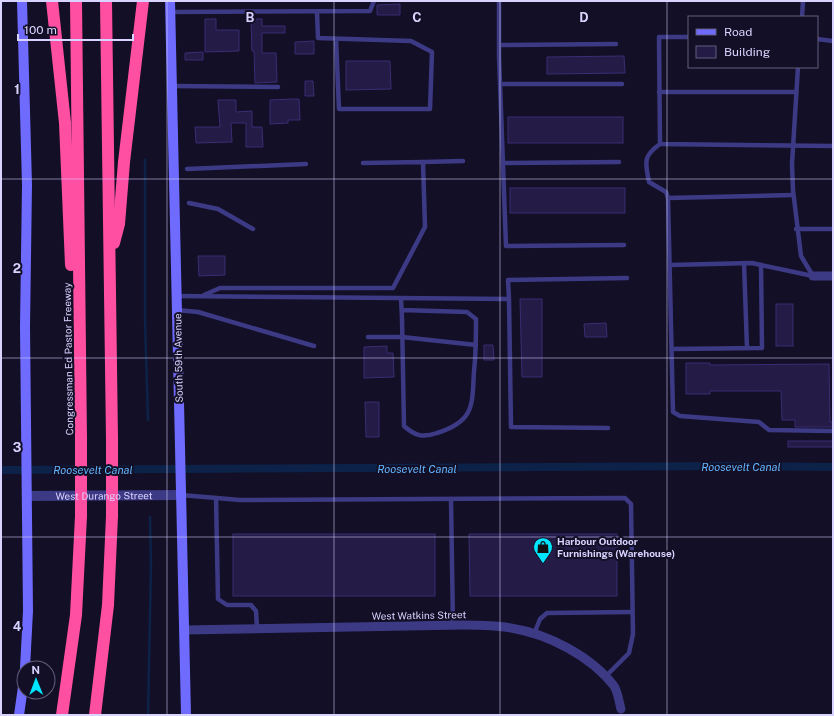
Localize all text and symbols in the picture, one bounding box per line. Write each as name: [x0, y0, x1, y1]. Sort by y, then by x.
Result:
text: B: [246, 10, 255, 25]
text: C: [412, 10, 422, 25]
text: D: [579, 10, 589, 25]
scale bar: [18, 16, 133, 42]
legend: [688, 16, 818, 68]
text: 100 m: [24, 23, 57, 37]
text: Road: [724, 25, 752, 39]
text: Building: [724, 45, 770, 59]
text: 1: [14, 82, 20, 97]
text: 2: [13, 261, 21, 276]
street label: Congressman Ed Pastor Freeway: [61, 282, 75, 436]
street label: South 59th Avenue: [171, 313, 185, 403]
text: 3: [13, 440, 22, 455]
water label: Roosevelt Canal: [701, 461, 781, 473]
water label: Roosevelt Canal: [377, 463, 457, 475]
water label: Roosevelt Canal: [53, 464, 133, 476]
street label: West Durango Street: [55, 489, 153, 502]
place label: Harbour Outdoor Furnishings (Warehouse): [557, 535, 675, 559]
shop icon: Harbour Outdoor Furnishings (Warehouse): [532, 536, 554, 564]
street label: West Watkins Street: [372, 608, 466, 622]
text: 4: [13, 619, 22, 634]
north arrow: [16, 660, 56, 700]
text: N: [31, 664, 40, 676]

